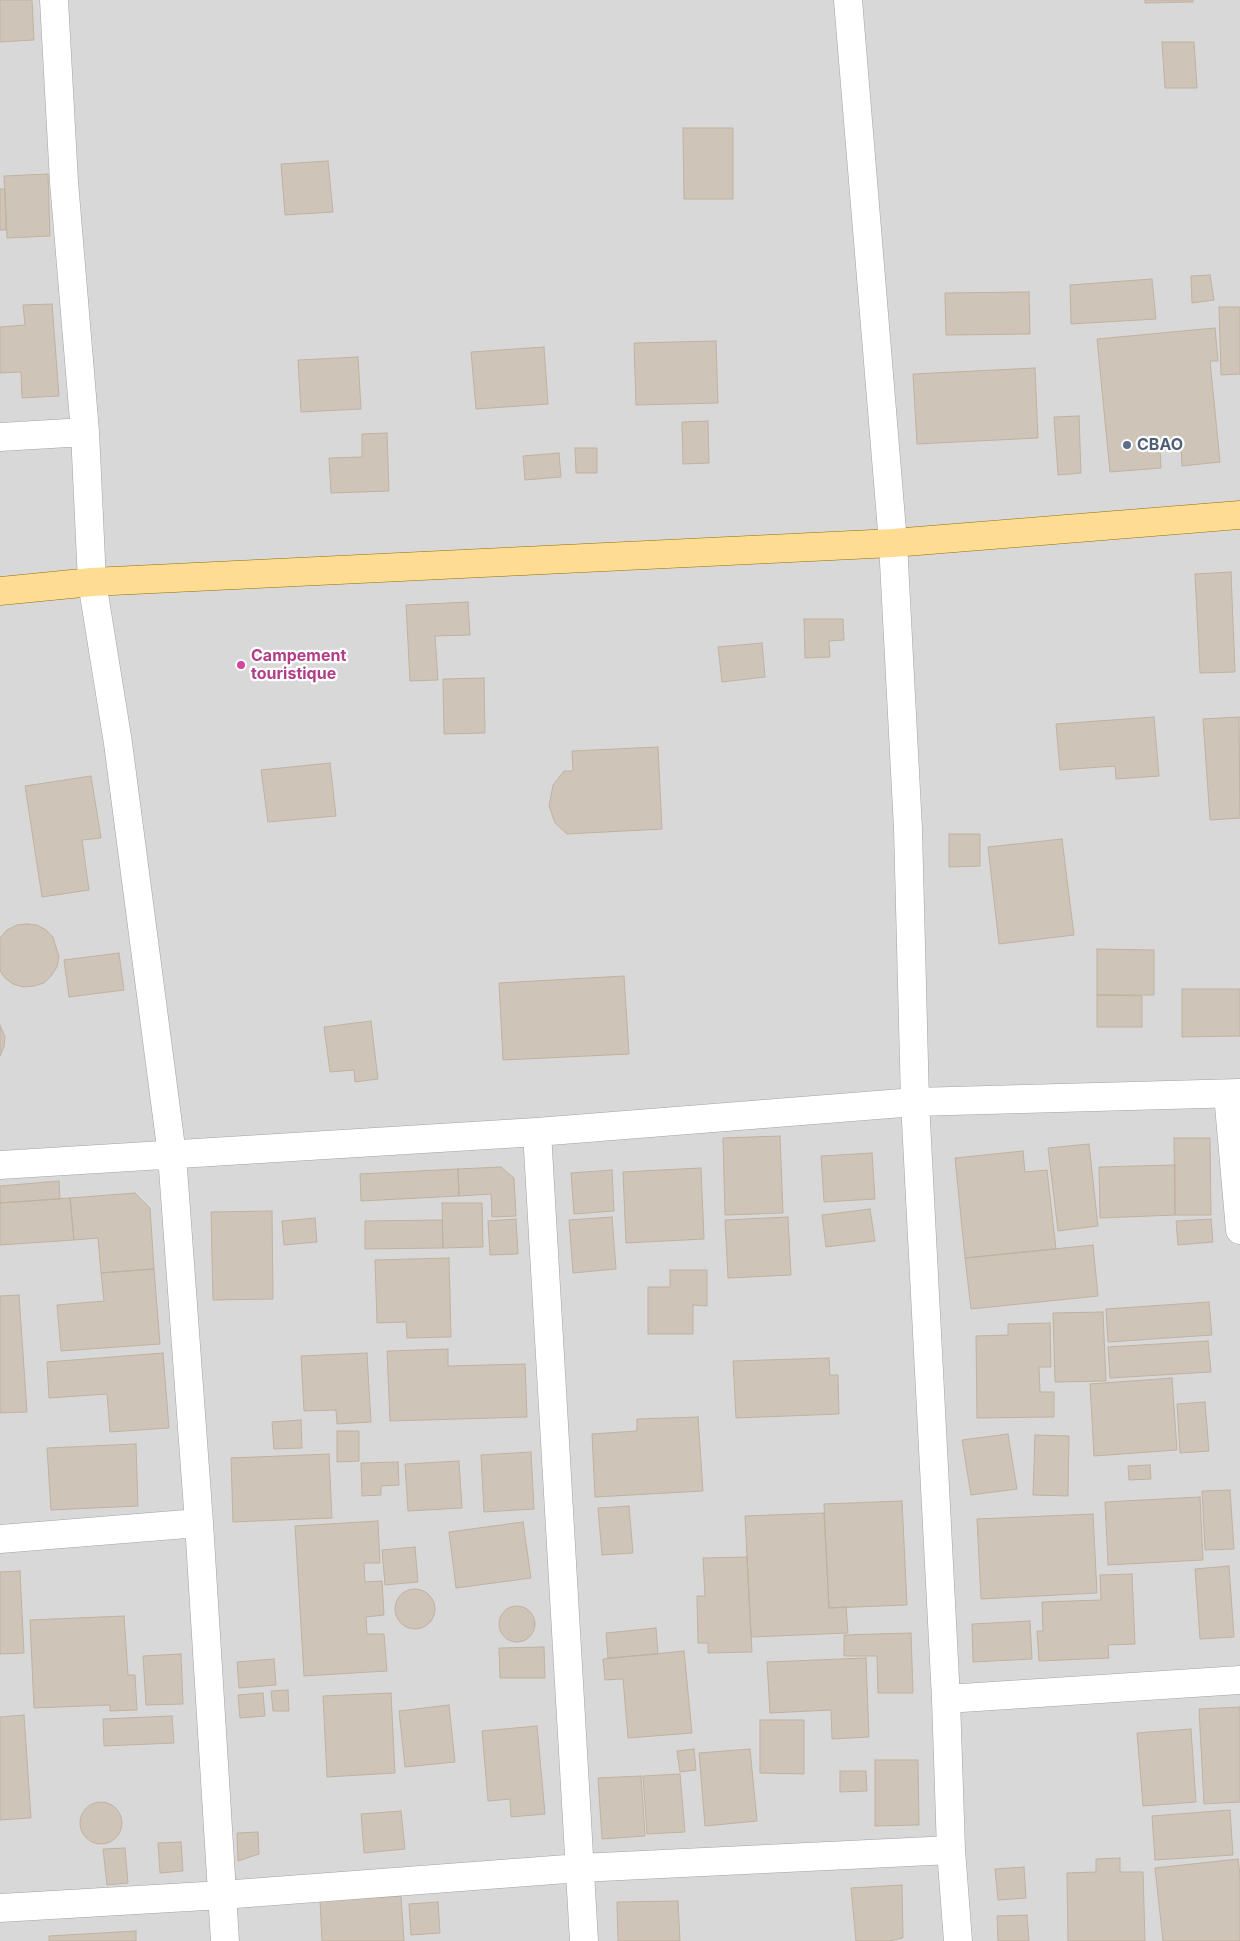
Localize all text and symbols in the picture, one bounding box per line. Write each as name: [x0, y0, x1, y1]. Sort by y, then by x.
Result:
place label: CBAO: [1137, 435, 1183, 455]
marker: CBAO: [1121, 439, 1133, 451]
place label: Campement touristique: [251, 646, 346, 684]
marker: Campement touristique: [235, 659, 247, 671]

